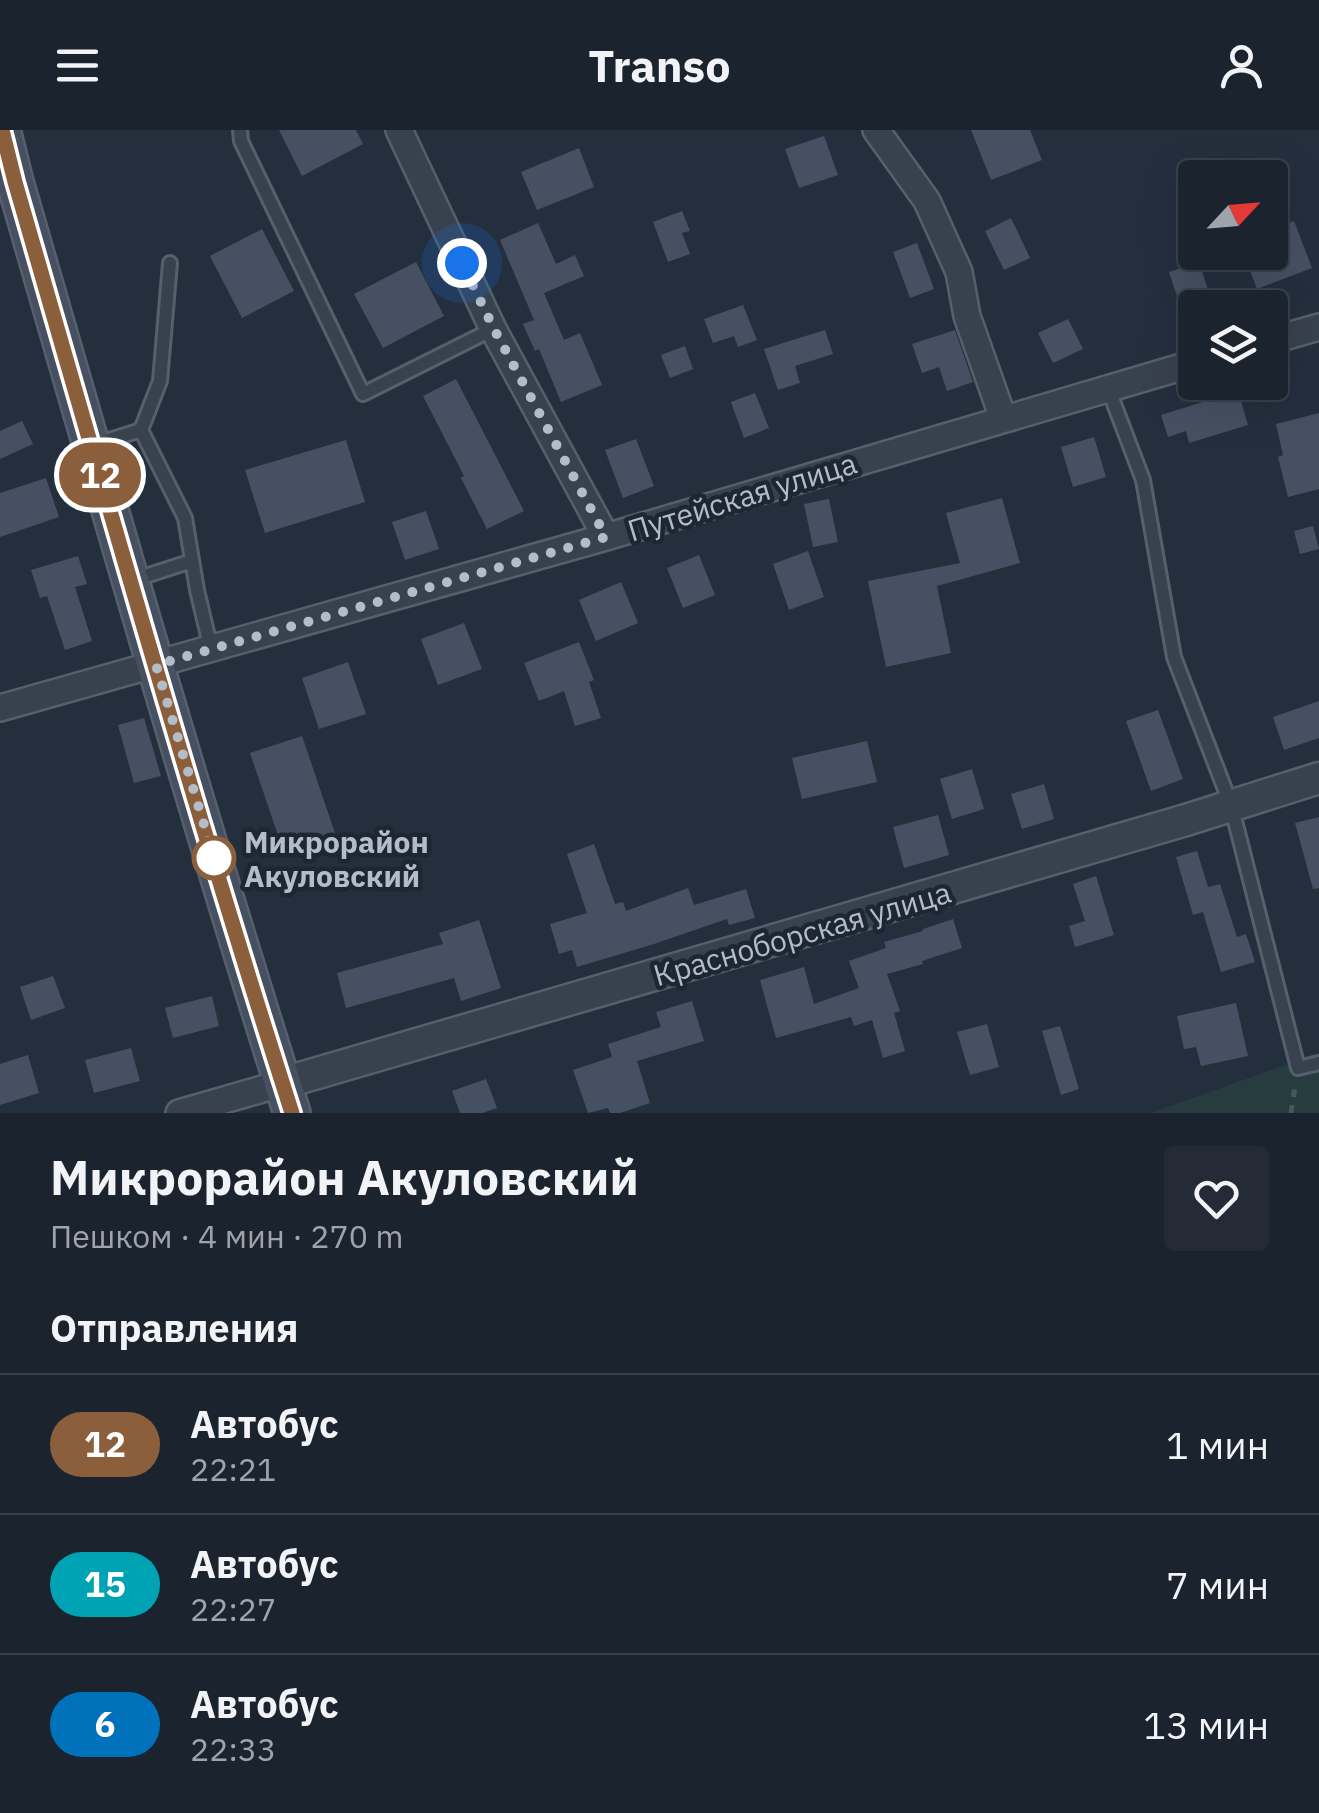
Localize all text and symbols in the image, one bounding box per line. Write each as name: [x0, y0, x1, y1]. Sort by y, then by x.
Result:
text: Transo: [588, 36, 731, 94]
icon: menu: [50, 38, 105, 93]
icon: person: [1214, 38, 1269, 93]
north arrow: [1178, 160, 1288, 270]
map controls: [1178, 160, 1288, 400]
your location: [437, 238, 487, 288]
button: layers: [1178, 290, 1288, 400]
line badge: 12: [55, 442, 145, 508]
street label: Путейская улица: [623, 443, 861, 549]
text: 12: [79, 452, 121, 498]
place label: Микрорайон Акуловский: [244, 822, 429, 895]
marker: Микрорайон Акуловский: [193, 837, 235, 879]
street label: Красноборская улица: [649, 872, 955, 994]
text: Микрорайон Акуловский: [50, 1146, 639, 1208]
button: heart: [1164, 1146, 1269, 1251]
text: Пешком · 4 мин · 270 m: [50, 1215, 403, 1257]
text: Отправления: [50, 1303, 298, 1352]
text: Автобус: [190, 1399, 339, 1448]
text: 1 мин: [1166, 1420, 1269, 1469]
text: 12: [84, 1421, 126, 1467]
text: 22:21: [190, 1448, 276, 1490]
text: Автобус: [190, 1539, 339, 1588]
text: 7 мин: [1166, 1560, 1269, 1609]
text: 15: [84, 1561, 126, 1607]
text: 22:27: [190, 1588, 276, 1630]
text: Автобус: [190, 1679, 339, 1728]
text: 13 мин: [1143, 1700, 1269, 1749]
text: 6: [94, 1701, 116, 1747]
text: 22:33: [190, 1728, 276, 1770]

